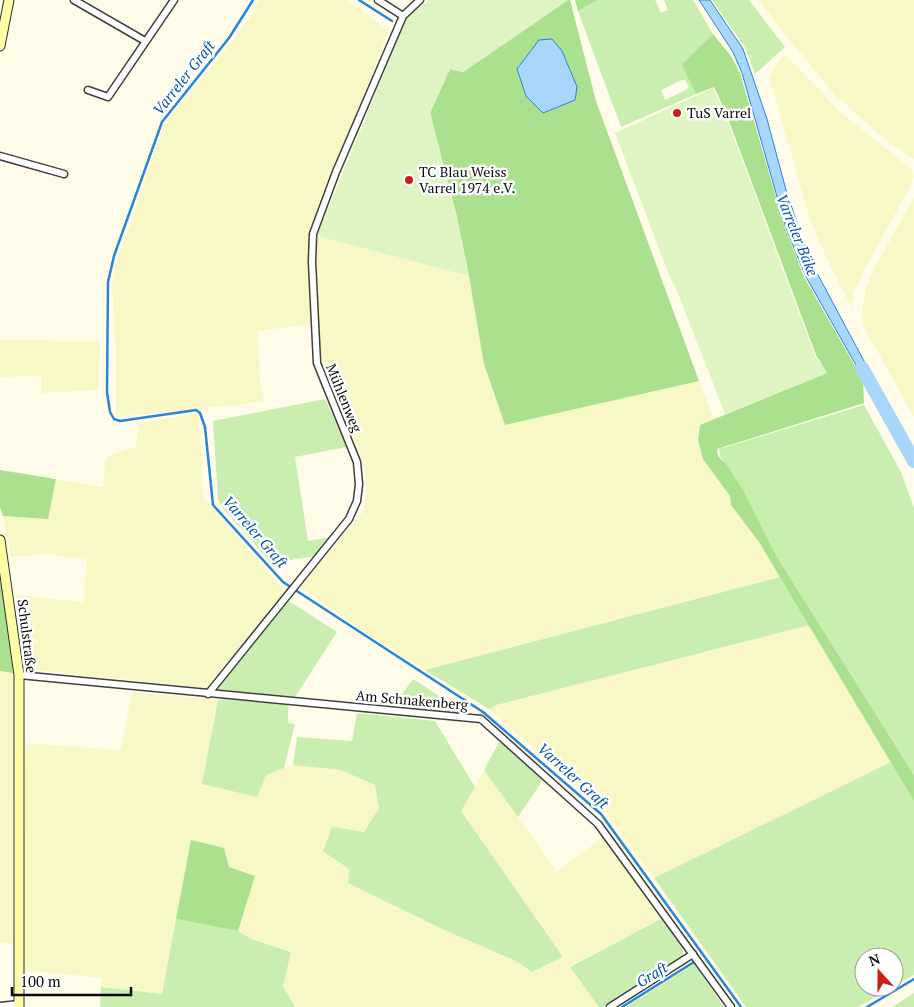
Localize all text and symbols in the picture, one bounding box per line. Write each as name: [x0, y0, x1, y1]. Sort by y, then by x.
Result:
water label: Varreler Graft: [148, 35, 219, 119]
place label: TuS Varrel: [687, 103, 751, 122]
marker: TuS Varrel: [671, 107, 683, 119]
place label: TC Blau Weiss Varrel 1974 e.V.: [419, 162, 515, 197]
marker: TC Blau Weiss Varrel 1974 e.V.: [403, 174, 415, 186]
water label: Varreler Bäke: [772, 191, 824, 279]
street label: Mühlenweg: [322, 361, 367, 436]
water label: Varreler Graft: [219, 491, 293, 572]
street label: Schulstraße: [14, 598, 41, 674]
street label: Am Schnakenberg: [355, 685, 470, 714]
water label: Varreler Graft: [534, 738, 614, 813]
north arrow: [854, 947, 904, 997]
text: N: [866, 948, 883, 970]
water label: Graft: [632, 956, 672, 992]
scale bar: [12, 964, 131, 996]
text: 100 m: [20, 971, 61, 991]

